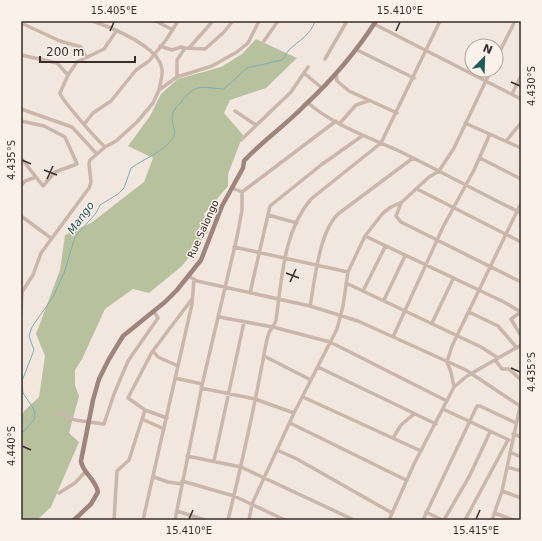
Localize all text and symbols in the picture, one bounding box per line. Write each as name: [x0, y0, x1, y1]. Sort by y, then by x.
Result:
text: 15.405°E: [91, 5, 137, 16]
text: 15.410°E: [377, 5, 423, 16]
scale bar: [40, 38, 135, 64]
north arrow: [464, 38, 504, 78]
text: N: [481, 41, 494, 57]
text: 200 m: [46, 45, 84, 59]
text: 4.430°S: [526, 66, 537, 106]
text: 4.435°S: [6, 140, 17, 180]
street label: Rue Salongo: [185, 198, 221, 260]
water label: Mango: [65, 199, 97, 237]
text: 4.435°S: [526, 352, 537, 392]
text: 4.440°S: [6, 426, 17, 466]
text: 15.410°E: [166, 525, 212, 536]
text: 15.415°E: [453, 525, 499, 536]

